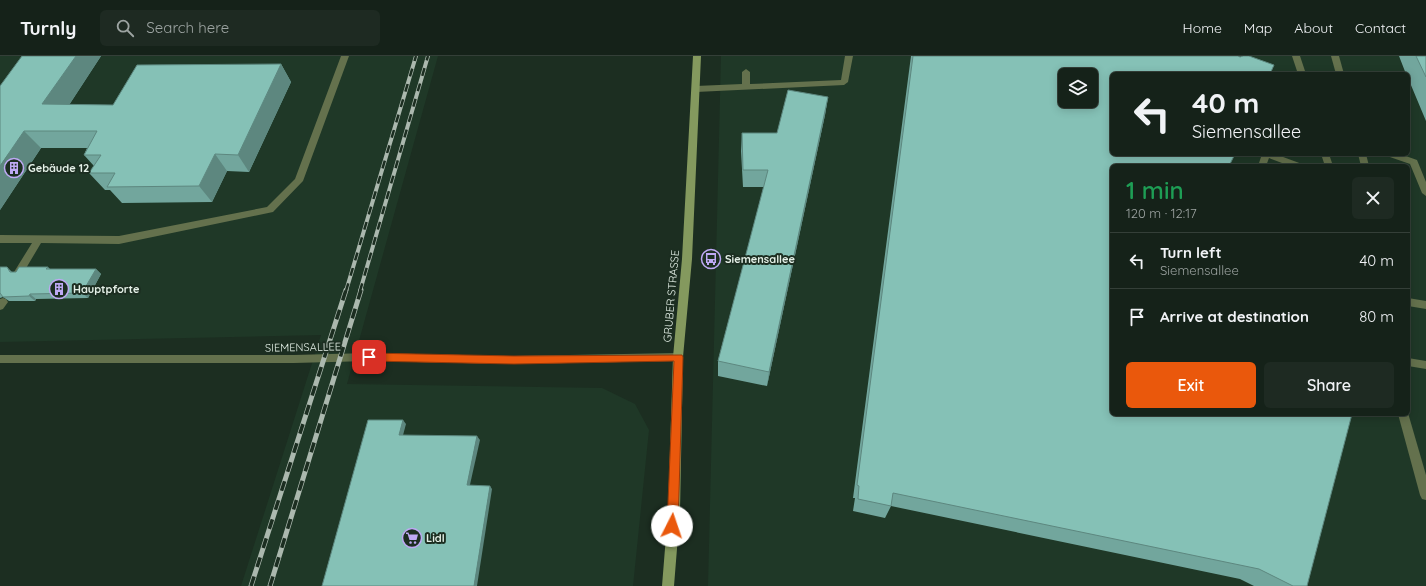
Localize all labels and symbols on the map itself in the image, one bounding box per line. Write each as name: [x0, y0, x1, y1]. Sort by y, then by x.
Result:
building icon: Gebäude 12: [3, 157, 25, 179]
place label: Gebäude 12: [28, 161, 89, 175]
bus stop icon: Siemensallee: [700, 248, 722, 270]
street label: GRUBER STRASSE: [660, 249, 682, 343]
place label: Siemensallee: [725, 252, 795, 266]
building icon: Hauptpforte: [48, 278, 70, 300]
place label: Hauptpforte: [73, 282, 140, 296]
street label: SIEMENSALLEE: [265, 339, 341, 355]
pin: [352, 340, 386, 374]
position arrow: [651, 505, 693, 547]
supermarket icon: Lidl: [401, 527, 423, 549]
place label: Lidl: [426, 531, 445, 545]

